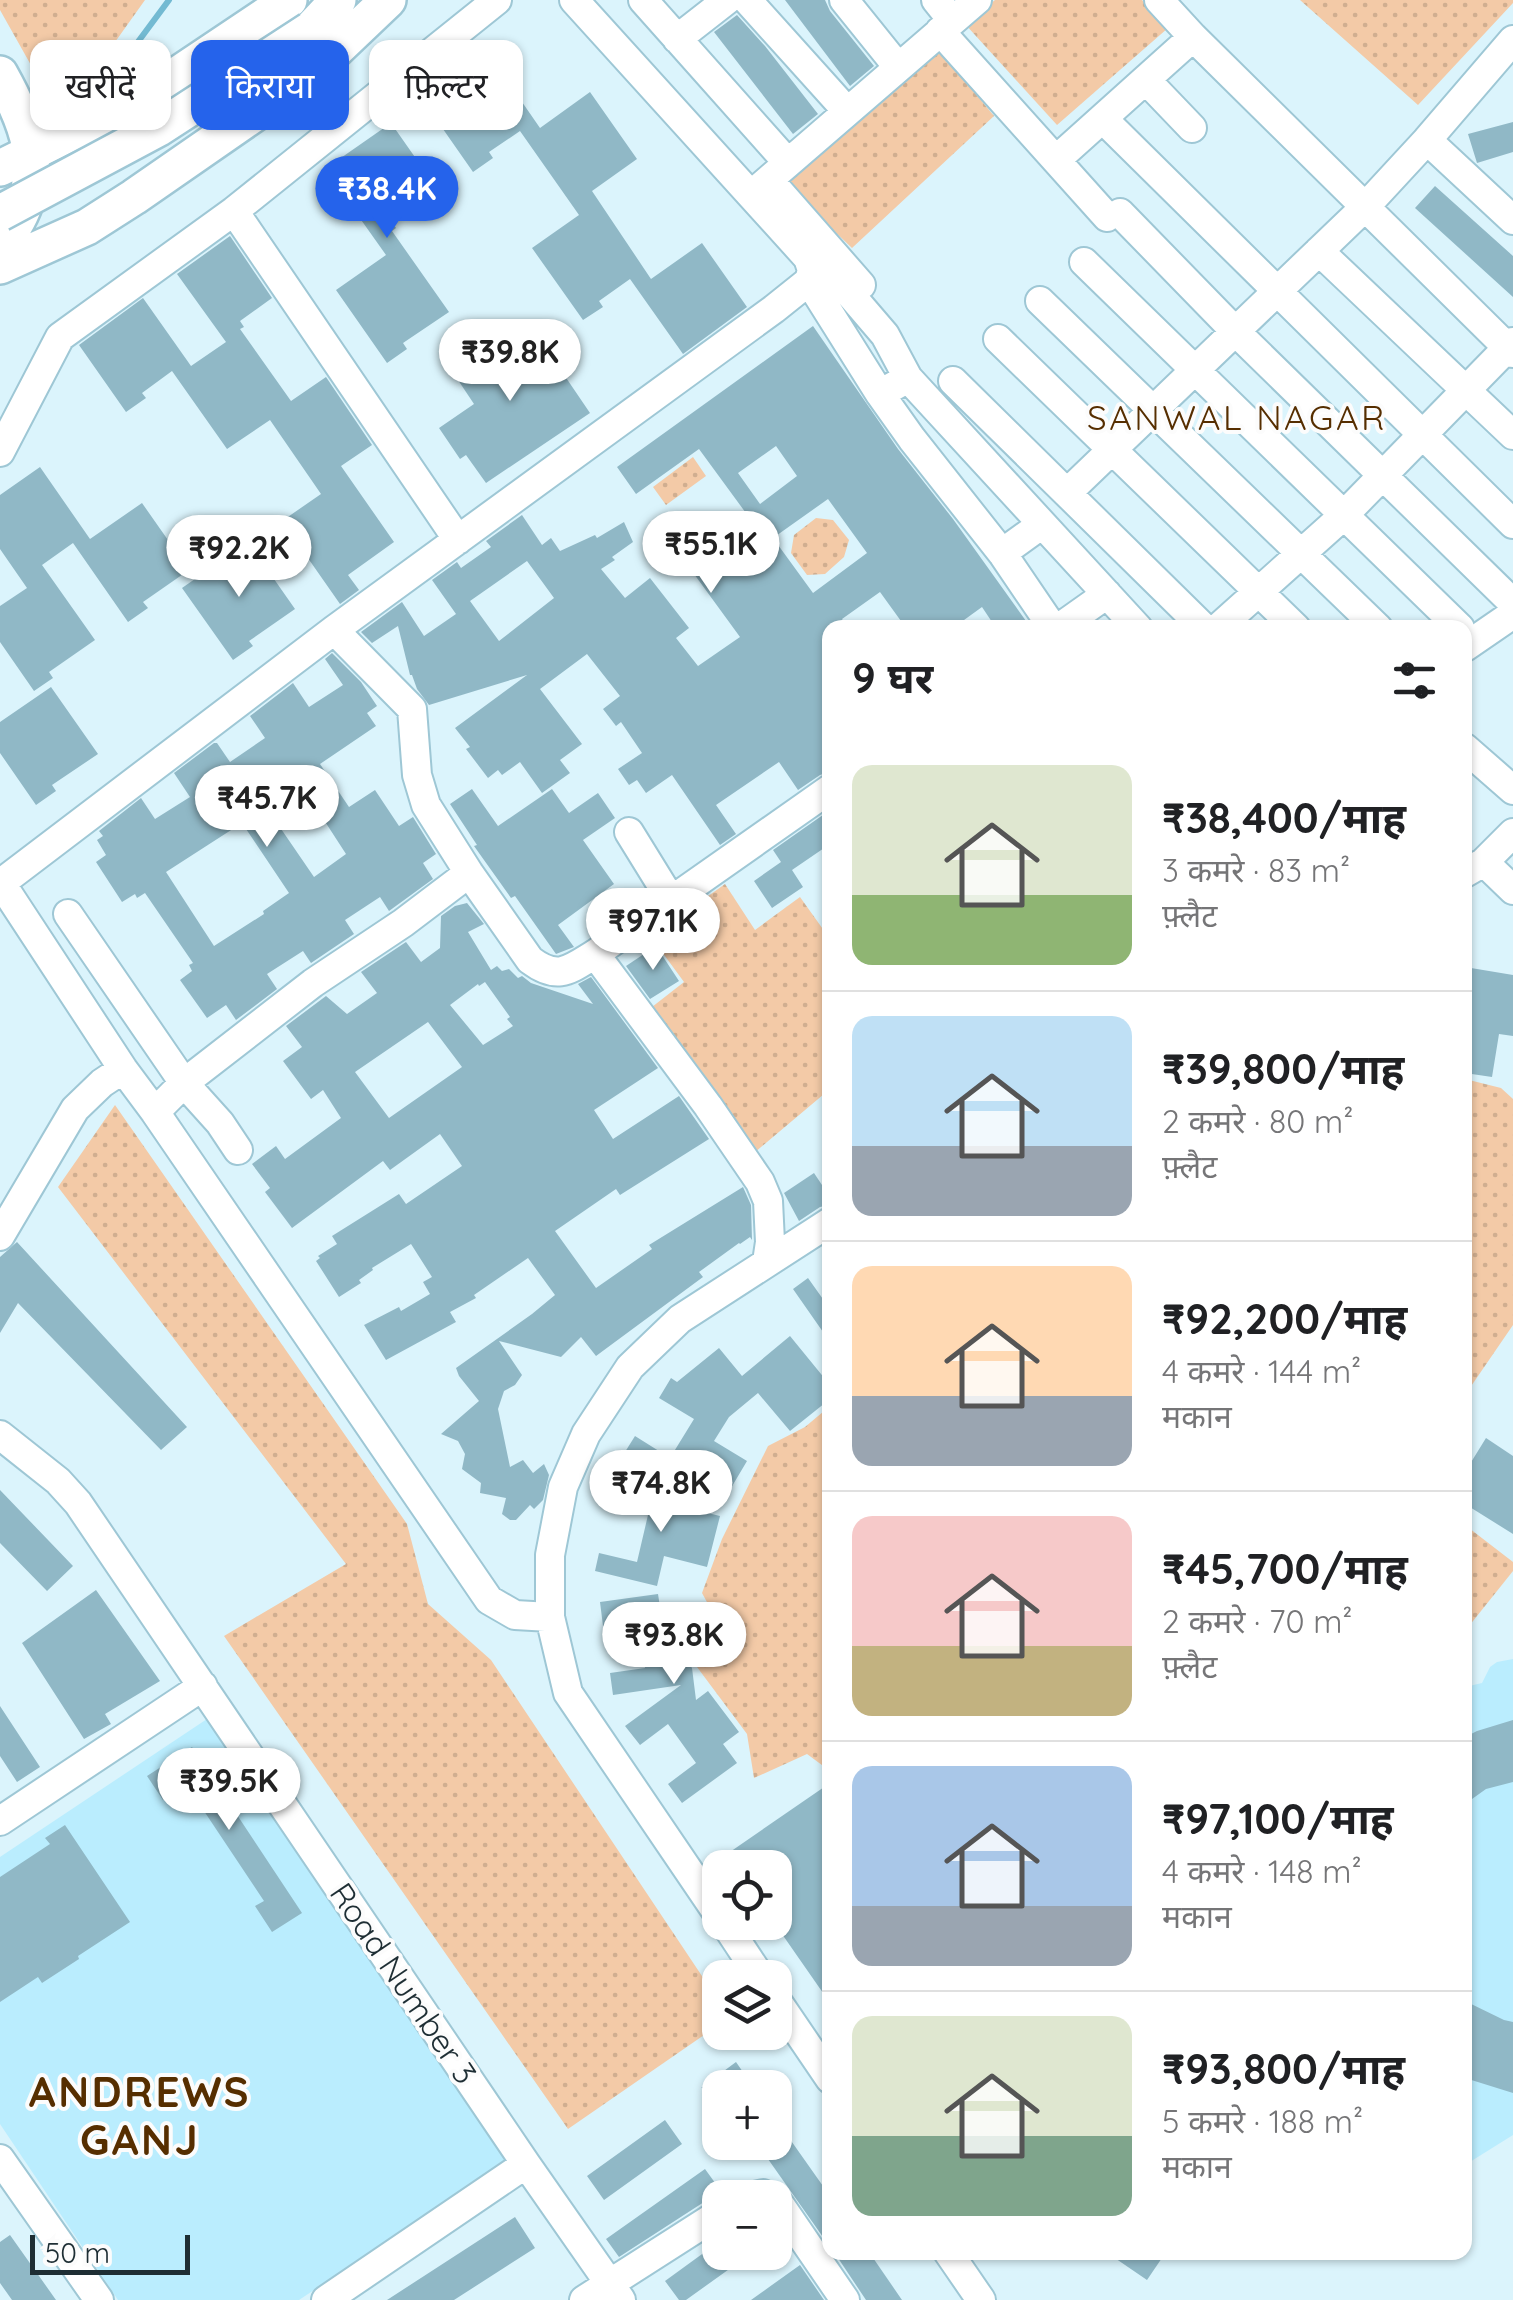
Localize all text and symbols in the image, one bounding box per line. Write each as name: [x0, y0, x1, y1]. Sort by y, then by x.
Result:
chip: खरीदें: [30, 40, 171, 130]
chip: किराया: [191, 40, 349, 130]
chip: फ़िल्टर: [369, 40, 523, 130]
pin: ₹38.4K: [306, 156, 468, 241]
text: ₹38.4K: [337, 168, 437, 208]
pin: ₹39.8K: [429, 319, 591, 404]
text: ₹39.8K: [461, 331, 559, 371]
district label: SANWAL NAGAR: [1087, 395, 1387, 439]
pin: ₹55.1K: [630, 511, 792, 596]
pin: ₹92.2K: [158, 515, 320, 600]
text: ₹55.1K: [664, 523, 758, 563]
text: ₹92.2K: [188, 527, 290, 567]
text: 9 घर: [852, 651, 933, 704]
icon: filters: [1387, 653, 1442, 708]
pin: ₹45.7K: [186, 765, 348, 850]
text: ₹45.7K: [217, 777, 317, 817]
text: ₹38,400/माह: [1162, 791, 1406, 844]
icon: home: [932, 805, 1052, 925]
text: 3 कमरे · 83 m²: [1162, 850, 1350, 890]
pin: ₹97.1K: [572, 888, 734, 973]
text: फ़्लैट: [1162, 895, 1217, 935]
text: ₹97.1K: [608, 900, 698, 940]
text: ₹39,800/माह: [1162, 1042, 1404, 1095]
icon: home: [932, 1056, 1052, 1176]
text: 2 कमरे · 80 m²: [1162, 1101, 1353, 1141]
text: फ़्लैट: [1162, 1146, 1217, 1186]
text: ₹92,200/माह: [1162, 1292, 1407, 1345]
icon: home: [932, 1306, 1052, 1426]
text: 4 कमरे · 144 m²: [1162, 1351, 1361, 1391]
text: मकान: [1162, 1396, 1232, 1436]
pin: ₹74.8K: [580, 1450, 742, 1535]
text: ₹74.8K: [611, 1462, 711, 1502]
text: ₹45,700/माह: [1162, 1542, 1408, 1595]
icon: home: [932, 1556, 1052, 1676]
text: 2 कमरे · 70 m²: [1162, 1601, 1353, 1641]
pin: ₹93.8K: [593, 1602, 755, 1687]
text: ₹93.8K: [624, 1614, 724, 1654]
text: फ़्लैट: [1162, 1646, 1217, 1686]
pin: ₹39.5K: [148, 1748, 310, 1833]
text: ₹39.5K: [179, 1760, 279, 1800]
text: ₹97,100/माह: [1162, 1792, 1394, 1845]
icon: home: [932, 1806, 1052, 1926]
map controls: [702, 1850, 792, 2270]
button: locate: [702, 1850, 792, 1940]
text: 4 कमरे · 148 m²: [1162, 1851, 1362, 1891]
street label: Road Number 3: [322, 1875, 486, 2091]
text: मकान: [1162, 1896, 1232, 1936]
button: layers: [702, 1960, 792, 2050]
text: ₹93,800/माह: [1162, 2042, 1405, 2095]
icon: home: [932, 2056, 1052, 2176]
district label: ANDREWS GANJ: [29, 2065, 251, 2166]
button: +: [702, 2070, 792, 2160]
text: 5 कमरे · 188 m²: [1162, 2101, 1363, 2141]
text: मकान: [1162, 2146, 1232, 2186]
button: −: [702, 2180, 792, 2270]
scale bar: [30, 2230, 190, 2274]
text: 50 m: [45, 2235, 110, 2270]

